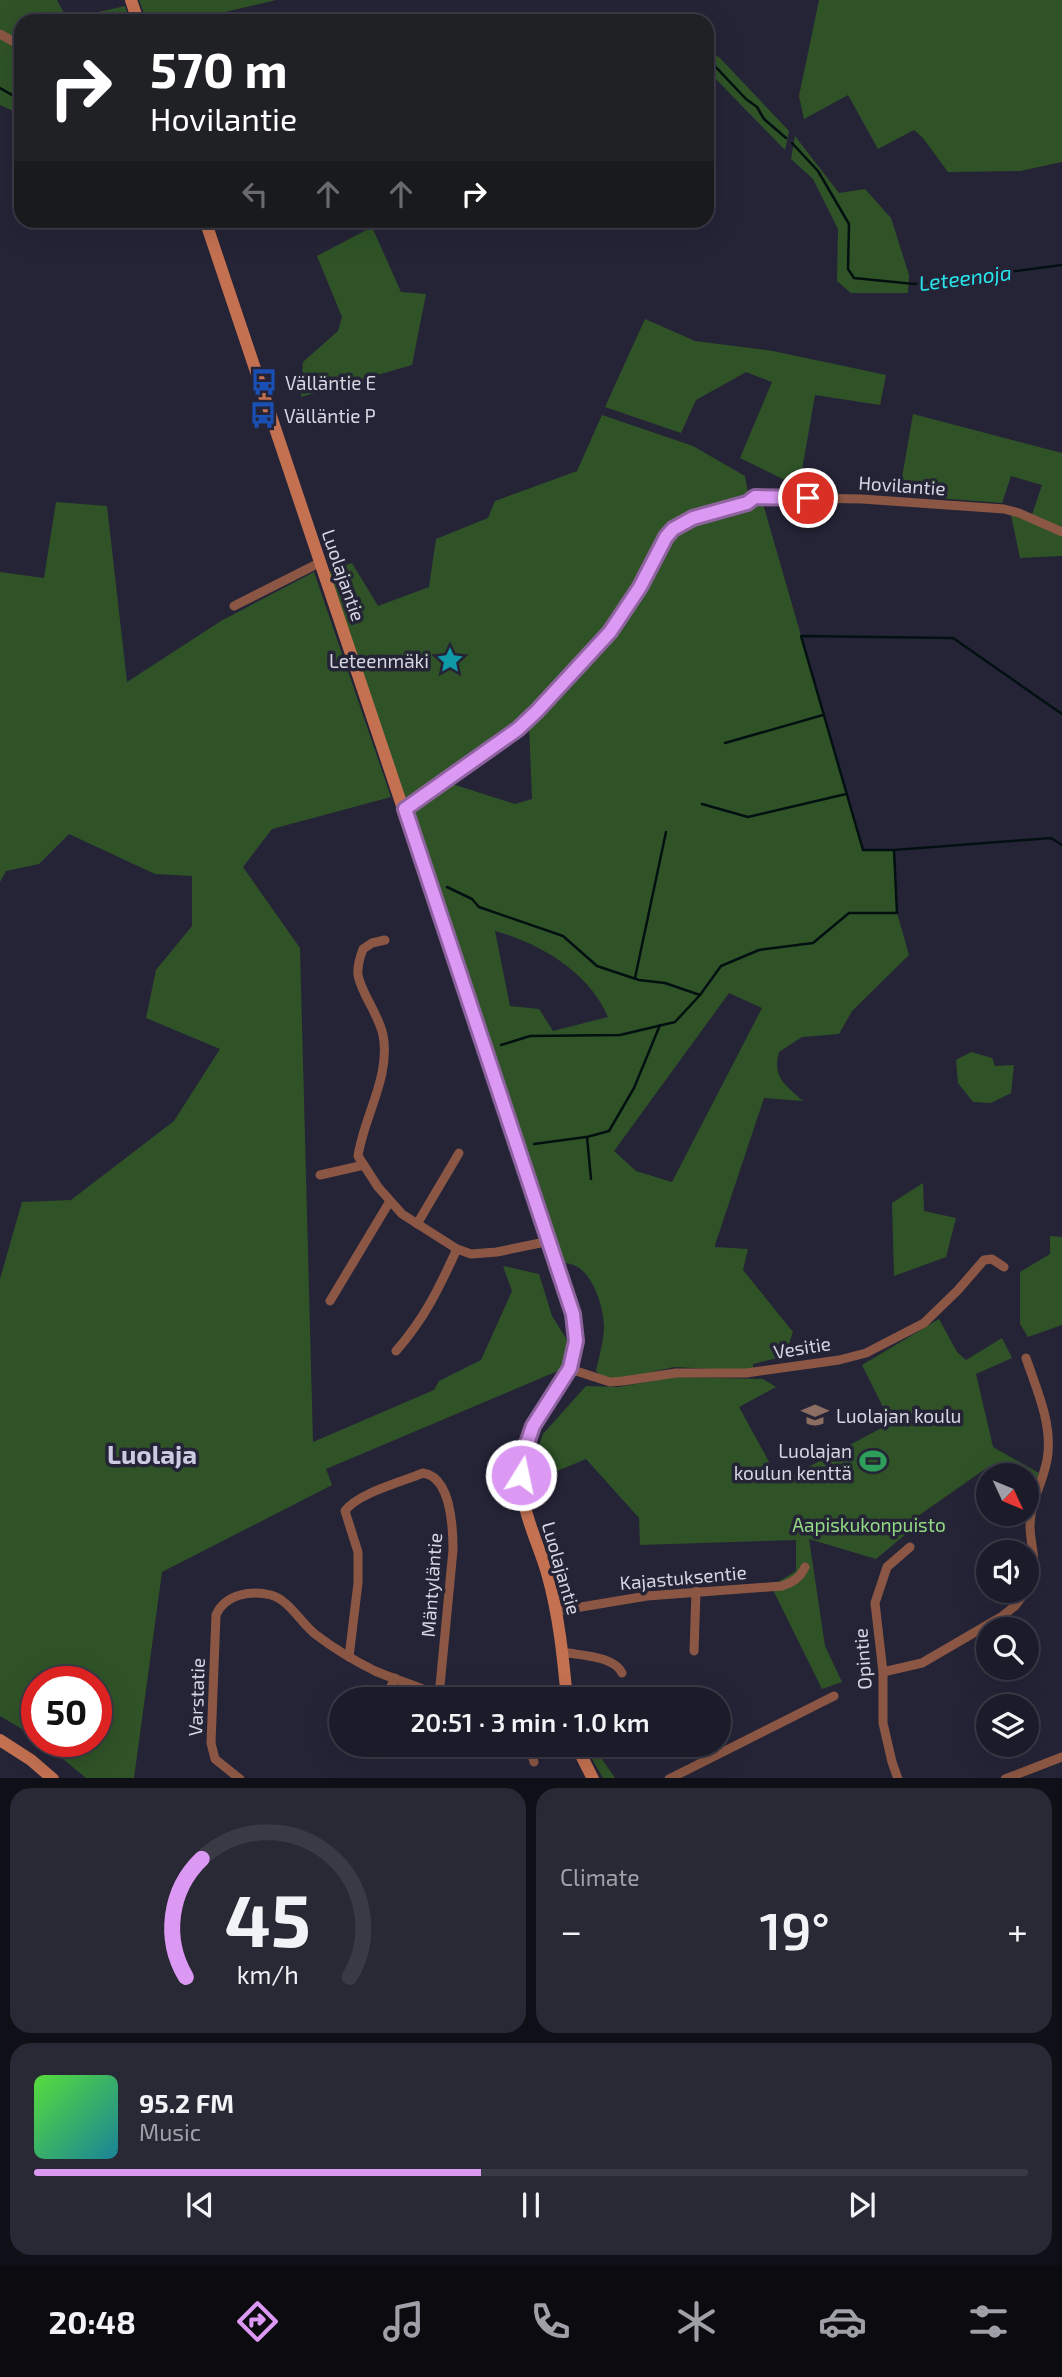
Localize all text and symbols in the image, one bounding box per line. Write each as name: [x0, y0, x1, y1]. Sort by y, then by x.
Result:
text: 570 m: [150, 39, 288, 98]
icon: right: [35, 42, 126, 133]
text: Hovilantie: [150, 99, 297, 137]
icon: left: [236, 175, 274, 213]
icon: ahead: [309, 175, 347, 213]
icon: ahead: [382, 175, 420, 213]
icon: right: [455, 175, 493, 213]
water label: Leteenoja: [917, 259, 1013, 296]
bus stop icon: Välläntie E: [249, 367, 279, 397]
place label: Välläntie E: [285, 371, 376, 394]
bus stop icon: Välläntie P: [248, 400, 278, 430]
place label: Välläntie P: [284, 404, 376, 427]
pin: [778, 468, 838, 528]
street label: Hovilantie: [858, 470, 946, 500]
icon: arrive: [789, 479, 827, 517]
street label: Luolajantie: [318, 526, 370, 624]
place icon: Leteenmäki: [435, 645, 465, 675]
place label: Leteenmäki: [329, 649, 429, 672]
street label: Vesitie: [772, 1331, 832, 1363]
school or university icon: Luolajan koulu: [800, 1400, 830, 1430]
place label: Luolajan koulu: [836, 1404, 961, 1427]
district label: Luolaja: [107, 1438, 197, 1469]
position arrow: [484, 1438, 558, 1512]
place label: Luolajan koulun kenttä: [734, 1439, 852, 1484]
sports icon: Luolajan koulun kenttä: [858, 1446, 888, 1476]
north arrow: [976, 1463, 1040, 1526]
map controls: [976, 1463, 1039, 1757]
park label: Aapiskukonpuisto: [792, 1513, 946, 1536]
street label: Luolajantie: [538, 1519, 586, 1617]
street label: Mäntyläntie: [416, 1532, 446, 1638]
button: sound: [976, 1540, 1039, 1603]
street label: Kajastuksentie: [619, 1560, 747, 1594]
button: search: [976, 1617, 1039, 1680]
street label: Opintie: [848, 1627, 876, 1691]
street label: Varstatie: [183, 1657, 209, 1737]
speed limit sign: 50: [21, 1666, 112, 1757]
button: layers: [976, 1694, 1039, 1757]
text: 20:51 · 3 min · 1.0 km: [410, 1706, 650, 1737]
text: Climate: [560, 1863, 640, 1891]
text: 45: [225, 1874, 311, 1962]
text: 19°: [759, 1898, 830, 1960]
text: −: [560, 1907, 582, 1953]
text: +: [1007, 1907, 1028, 1953]
text: km/h: [237, 1958, 299, 1988]
text: 95.2 FM: [139, 2087, 234, 2118]
text: Music: [139, 2118, 201, 2146]
icon: previous: [181, 2186, 219, 2224]
icon: pause: [512, 2186, 550, 2224]
icon: next: [843, 2186, 881, 2224]
icon: directions: [233, 2297, 282, 2346]
icon: music: [379, 2297, 428, 2346]
icon: phone: [526, 2297, 575, 2346]
icon: climate: [672, 2297, 721, 2346]
icon: car: [818, 2297, 867, 2346]
icon: filters: [964, 2297, 1013, 2346]
text: 20:48: [49, 2302, 136, 2340]

